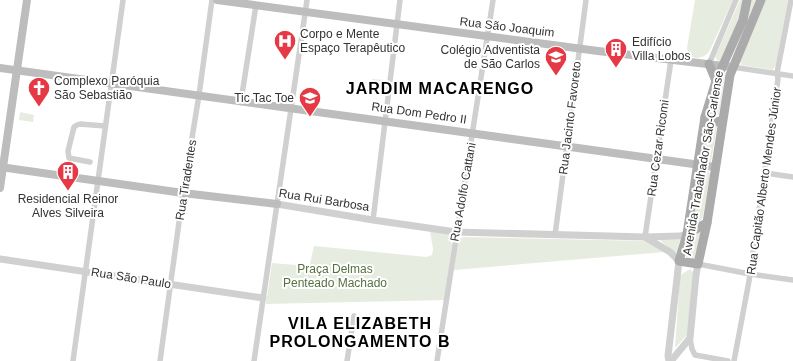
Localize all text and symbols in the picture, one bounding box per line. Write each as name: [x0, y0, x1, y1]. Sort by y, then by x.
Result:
street label: Rua São Joaquim: [459, 14, 555, 40]
place label: Corpo e Mente Espaço Terapêutico: [300, 27, 406, 55]
hospital icon: Corpo e Mente Espaço Terapêutico: [272, 28, 298, 61]
place label: Edifício Villa Lobos: [632, 35, 691, 63]
building icon: Edifício Villa Lobos: [603, 36, 629, 69]
place label: Colégio Adventista de São Carlos: [441, 43, 540, 71]
school or university icon: Colégio Adventista de São Carlos: [543, 44, 569, 77]
street label: Rua Jacinto Favoreto: [556, 60, 584, 175]
street label: Avenida Trabalhador São-Carlense: [680, 69, 726, 256]
place label: Complexo Paróquia São Sebastião: [54, 74, 160, 102]
church icon: Complexo Paróquia São Sebastião: [26, 75, 52, 108]
district label: JARDIM MACARENGO: [346, 80, 534, 97]
school or university icon: Tic Tac Toe: [297, 85, 323, 118]
street label: Rua Capitão Alberto Mendes Júnior: [744, 86, 784, 276]
place label: Tic Tac Toe: [234, 91, 294, 105]
street label: Rua Dom Pedro II: [370, 99, 468, 127]
street label: Rua Cezar Ricomi: [644, 99, 672, 197]
street label: Rua Tiradentes: [173, 139, 199, 221]
street label: Rua Adolfo Cattani: [447, 142, 479, 242]
building icon: Residencial Reinor Alves Silveira: [55, 159, 81, 192]
street label: Rua Rui Barbosa: [278, 186, 371, 214]
place label: Residencial Reinor Alves Silveira: [18, 192, 118, 220]
park label: Praça Delmas Penteado Machado: [283, 262, 387, 290]
street label: Rua São Paulo: [90, 265, 172, 291]
district label: VILA ELIZABETH PROLONGAMENTO B: [270, 315, 450, 350]

